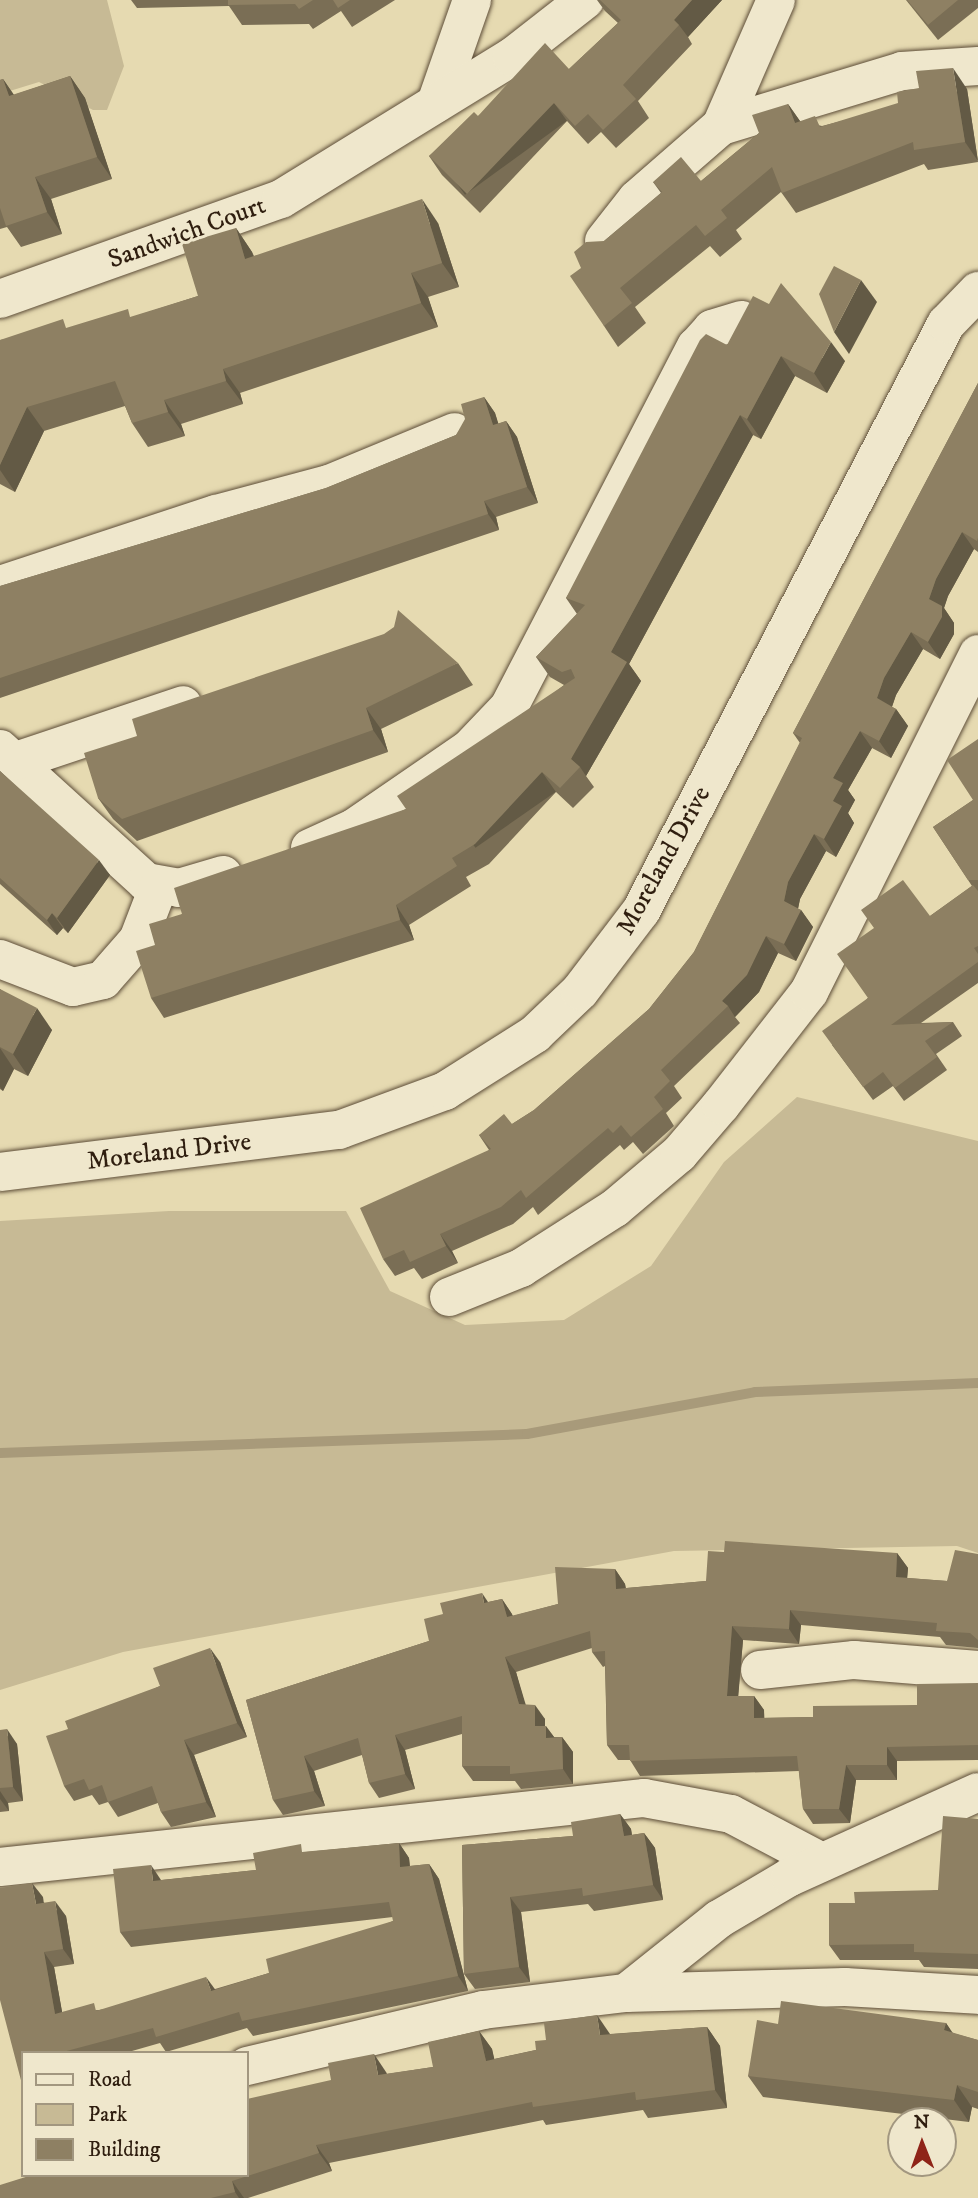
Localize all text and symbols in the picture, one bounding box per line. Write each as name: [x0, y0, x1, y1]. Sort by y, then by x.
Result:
street label: Sandwich Court: [104, 190, 270, 276]
street label: Moreland Drive: [610, 781, 718, 941]
street label: Moreland Drive: [85, 1126, 253, 1178]
legend: [21, 2051, 248, 2177]
text: Road: [88, 2067, 132, 2093]
text: Park: [88, 2102, 127, 2128]
north arrow: [887, 2107, 957, 2177]
text: N: [914, 2111, 930, 2134]
text: Building: [88, 2137, 160, 2163]

